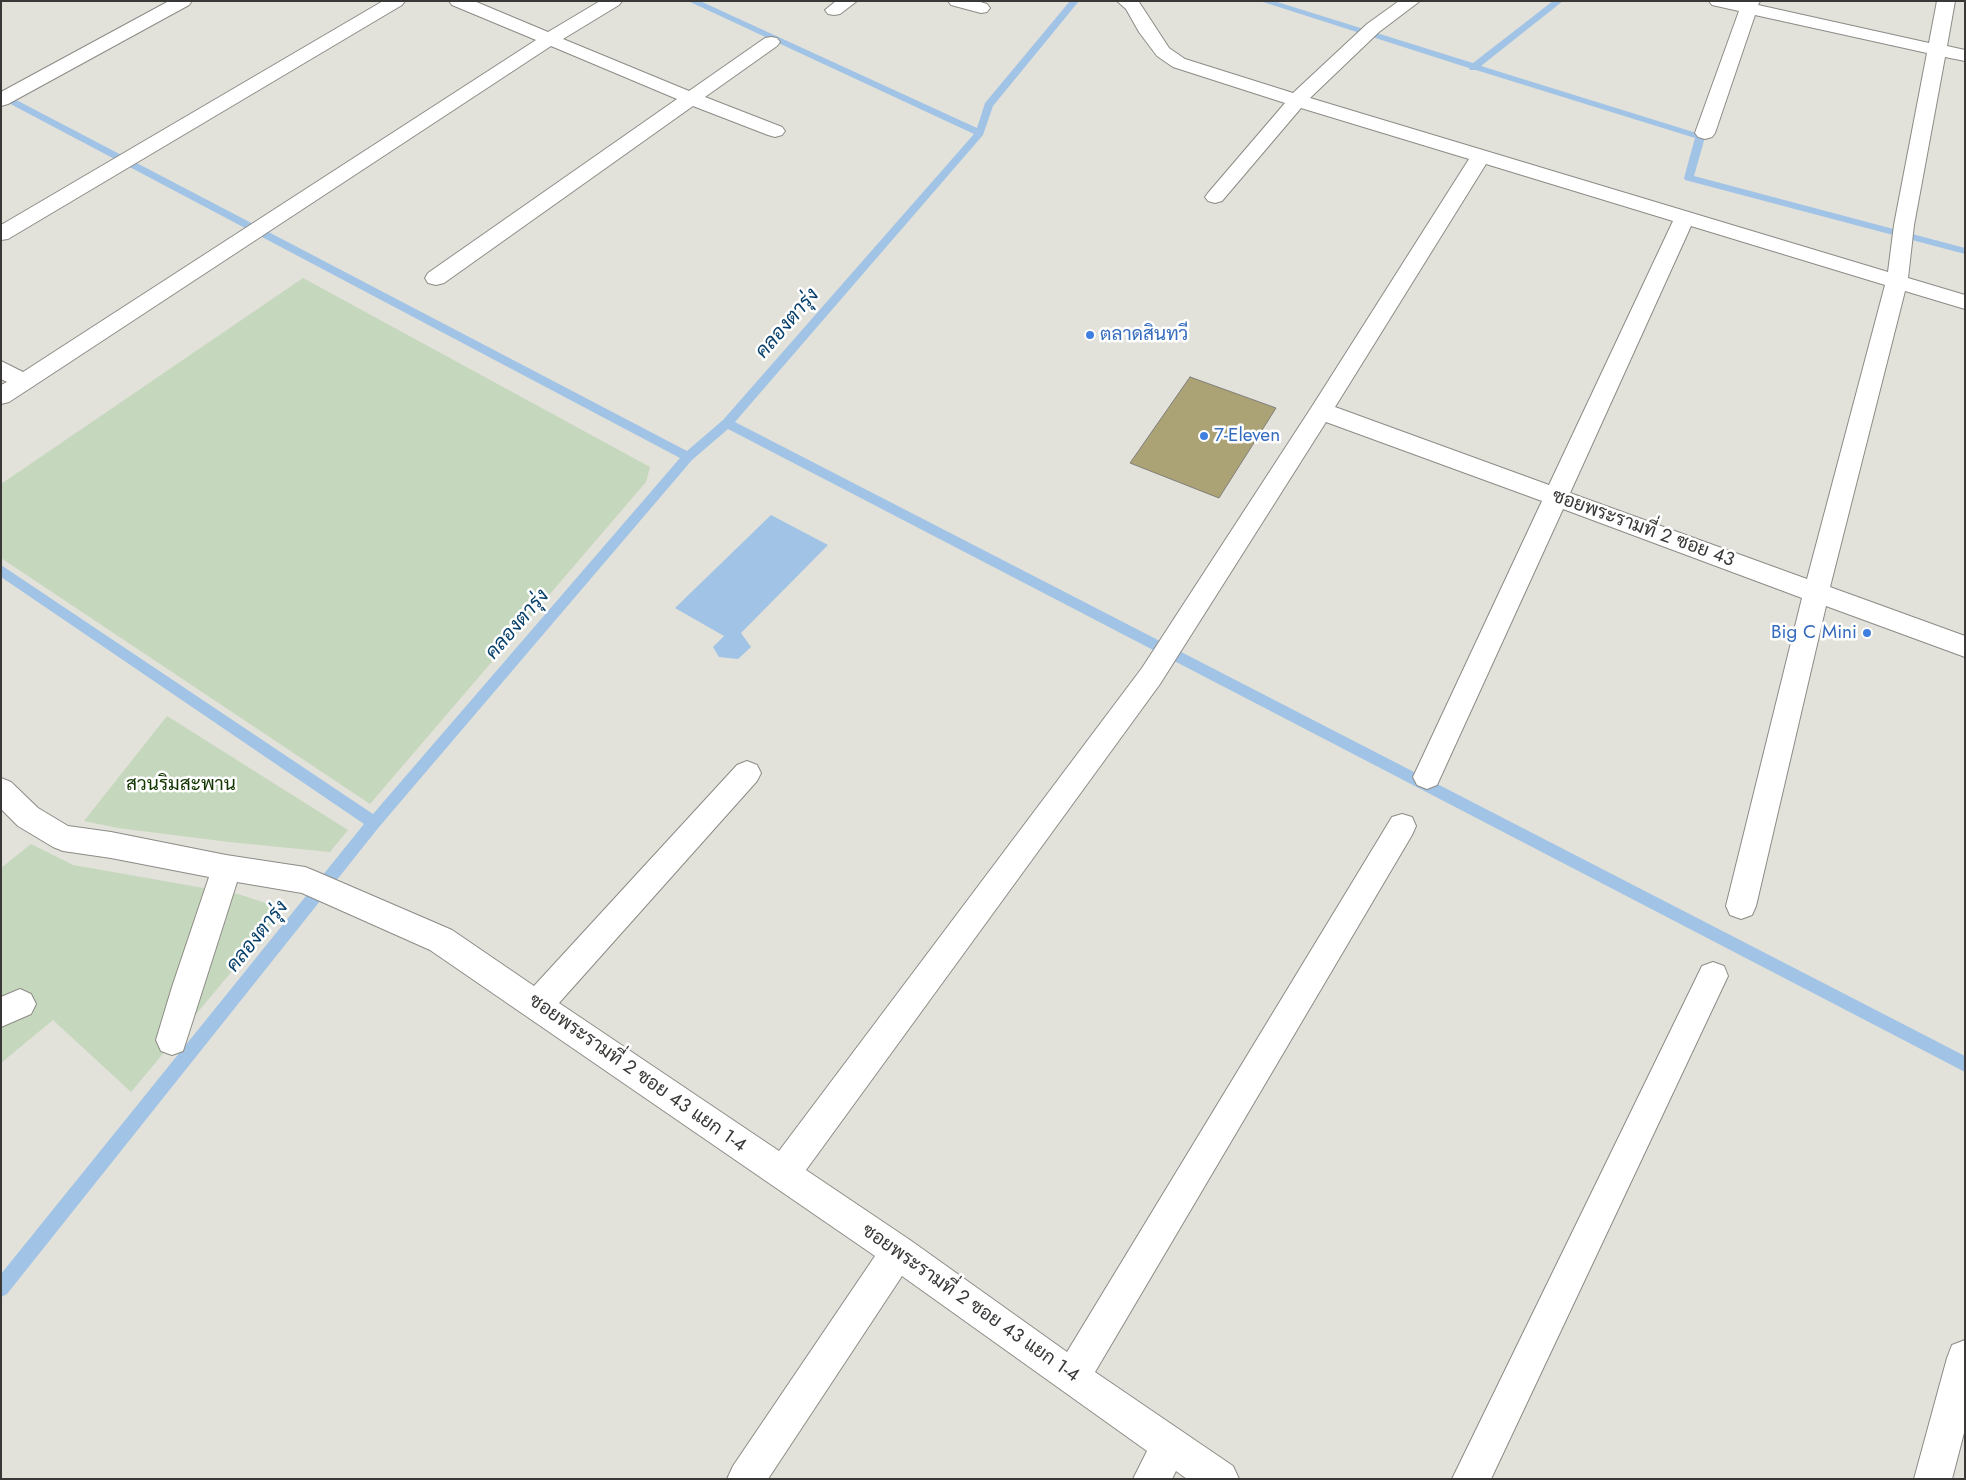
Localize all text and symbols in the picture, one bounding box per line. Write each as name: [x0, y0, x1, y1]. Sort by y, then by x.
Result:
water label: คลองตารุ่ง: [751, 284, 825, 364]
place label: ตลาดสินทวี: [1100, 324, 1188, 346]
marker: ตลาดสินทวี: [1084, 329, 1096, 341]
place label: 7-Eleven: [1214, 425, 1280, 447]
marker: 7-Eleven: [1198, 430, 1210, 442]
street label: ซอยพระรามที่ 2 ซอย 43: [1549, 485, 1737, 573]
water label: คลองตารุ่ง: [481, 585, 555, 665]
place label: Big C Mini: [1771, 622, 1857, 644]
marker: Big C Mini: [1861, 627, 1873, 639]
park label: สวนริมสะพาน: [126, 774, 236, 796]
water label: คลองตารุ่ง: [222, 896, 294, 978]
street label: ซอยพระรามที่ 2 ซอย 43 แยก 1-4: [524, 990, 750, 1158]
street label: ซอยพระรามที่ 2 ซอย 43 แยก 1-4: [857, 1220, 1083, 1388]

